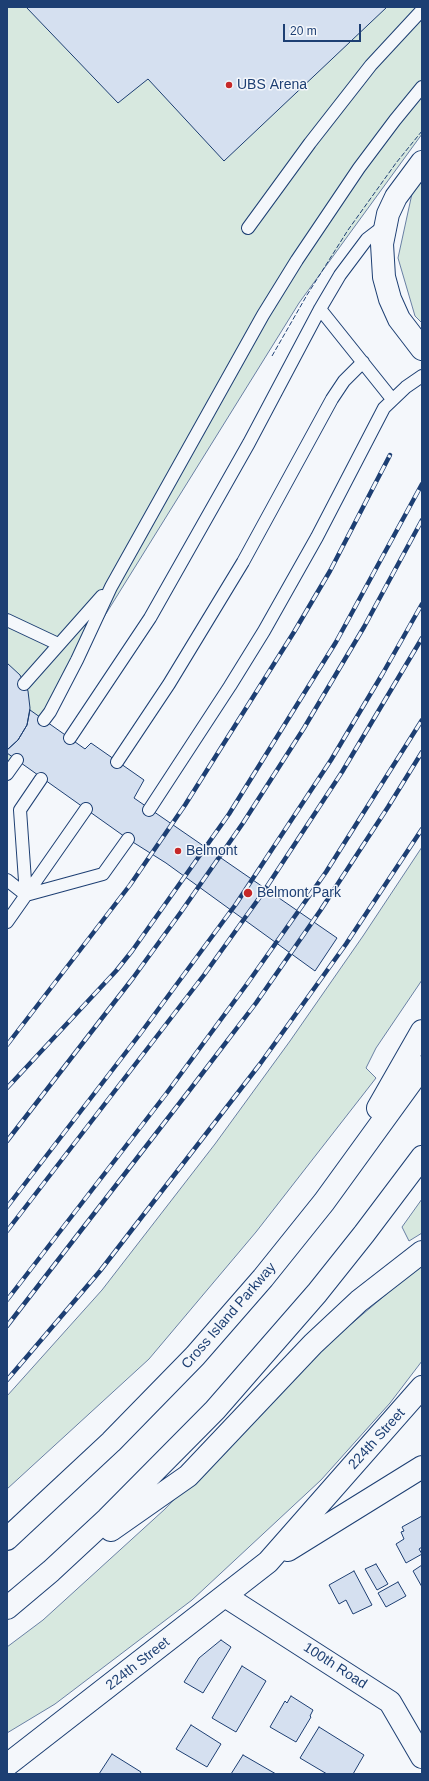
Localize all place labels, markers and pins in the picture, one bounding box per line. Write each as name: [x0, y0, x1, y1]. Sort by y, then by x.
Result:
place label: UBS Arena: [237, 77, 307, 93]
marker: UBS Arena: [224, 80, 234, 90]
place label: Belmont: [186, 843, 237, 859]
marker: Belmont: [173, 846, 183, 856]
place label: Belmont Park: [257, 885, 341, 901]
marker: Belmont Park: [242, 887, 254, 899]

